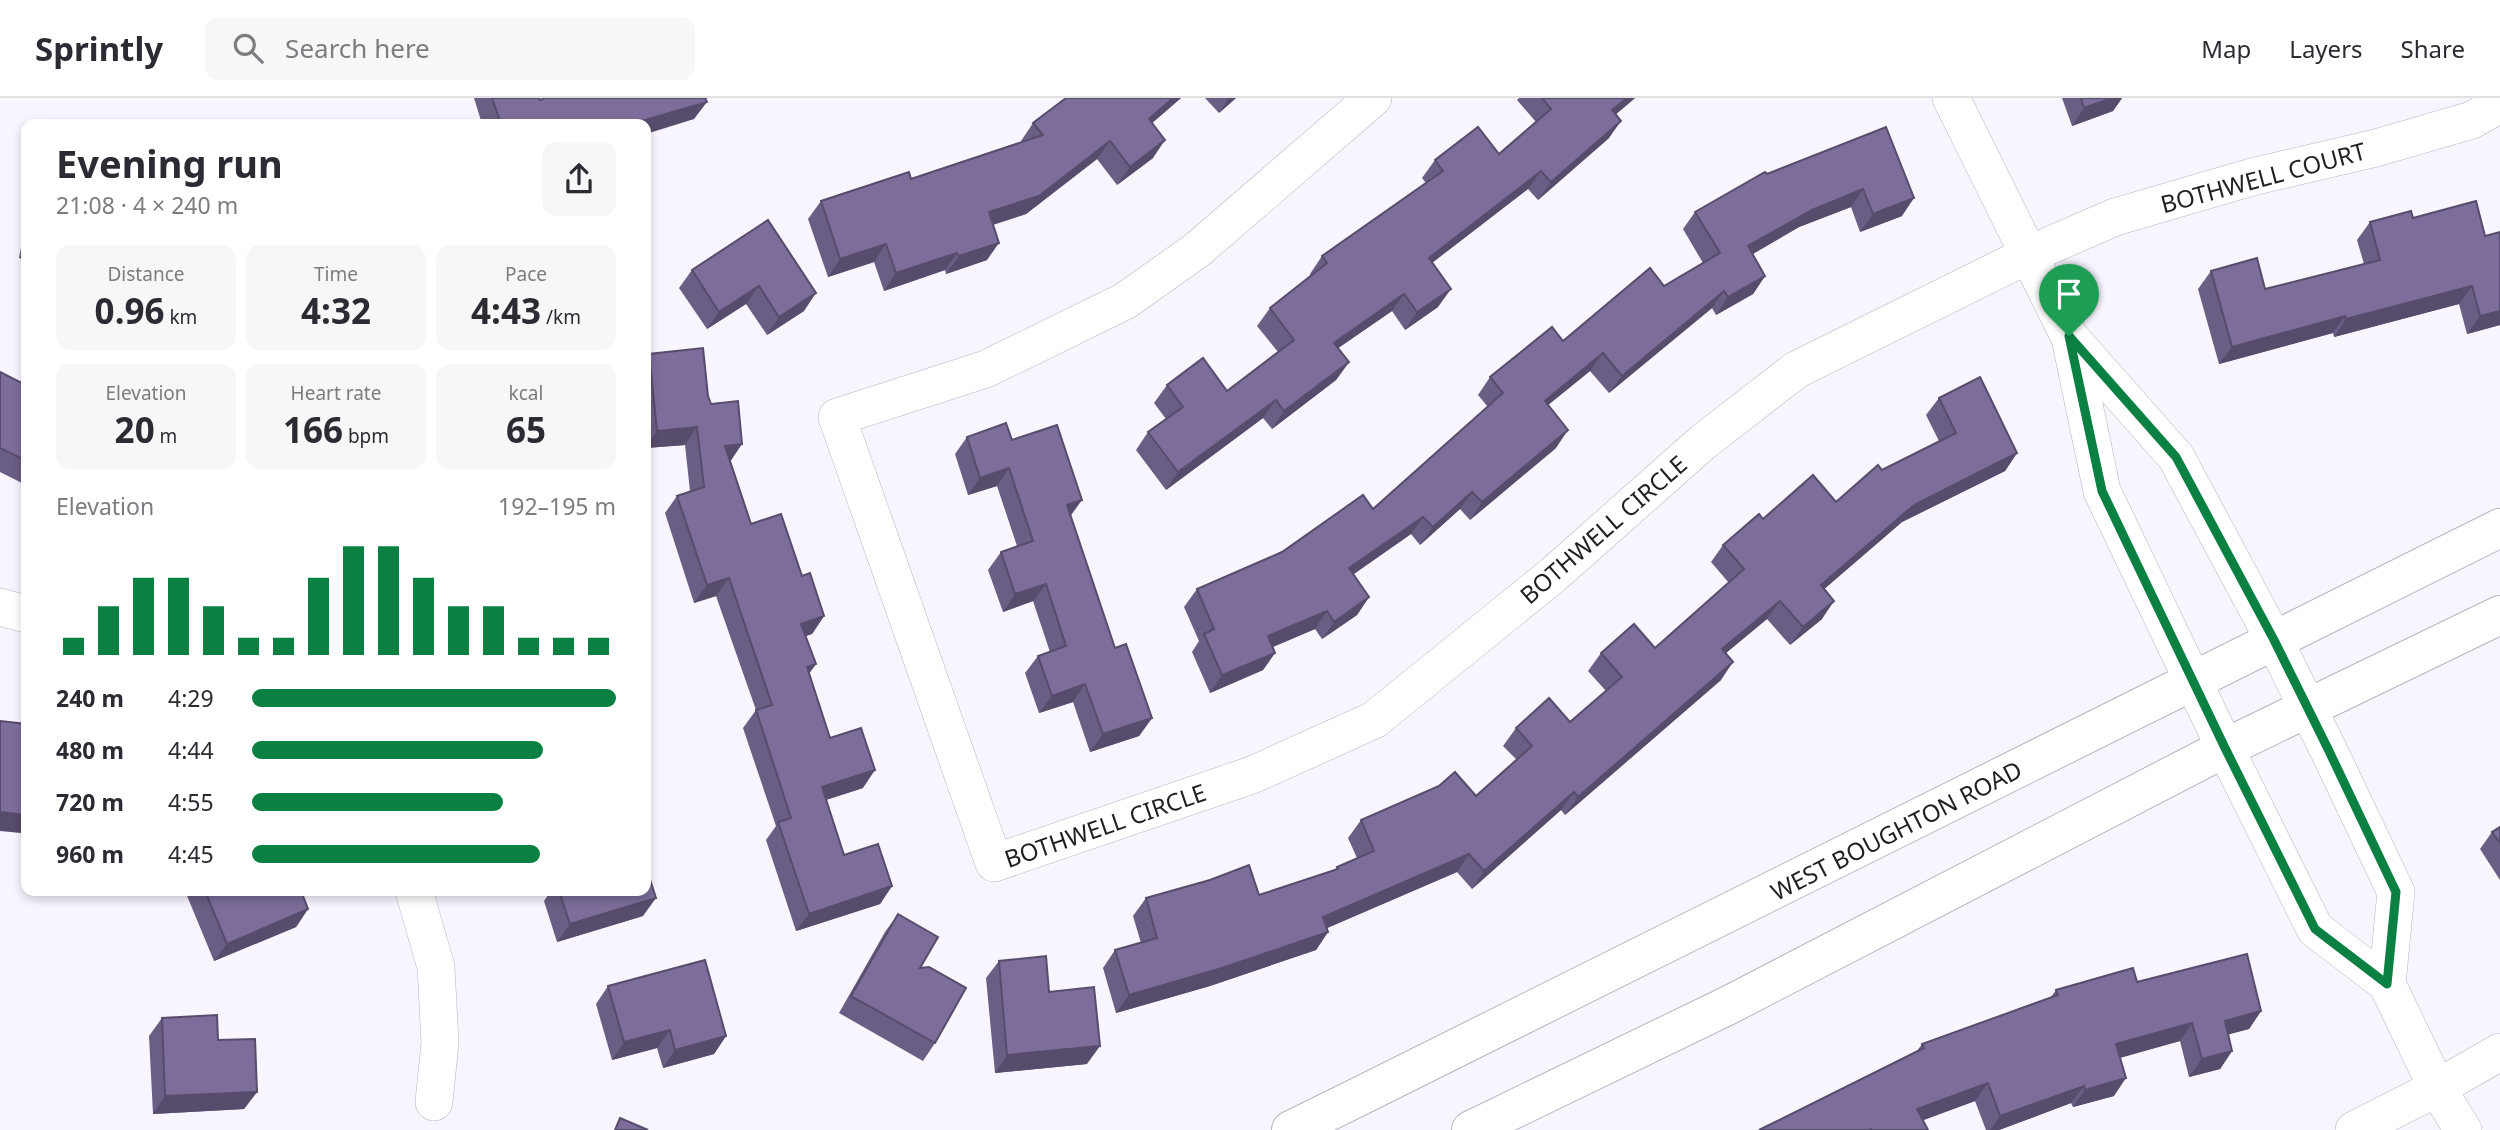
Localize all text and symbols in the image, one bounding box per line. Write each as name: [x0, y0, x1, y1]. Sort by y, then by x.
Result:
search box: [205, 17, 695, 80]
text: Sprintly: [35, 26, 163, 71]
icon: search: [229, 29, 267, 67]
text: Search here: [285, 30, 430, 66]
text: Map: [2201, 32, 2251, 65]
text: Layers: [2289, 32, 2363, 65]
text: Share: [2401, 32, 2465, 65]
street label: BOTHWELL COURT: [2157, 134, 2370, 220]
text: Evening run: [56, 137, 283, 189]
button: share: [542, 142, 616, 216]
text: 21:08 · 4 × 240 m: [56, 189, 238, 221]
text: Distance: [108, 261, 184, 287]
text: Time: [314, 261, 358, 287]
text: Pace: [505, 261, 547, 287]
pin: [2039, 264, 2099, 336]
icon: arrive: [2050, 275, 2088, 313]
text: 0.96: [95, 287, 165, 334]
text: 4:32: [301, 287, 371, 334]
text: 4:43: [471, 287, 541, 334]
text: km: [165, 304, 197, 330]
text: /km: [541, 304, 581, 330]
text: Elevation: [105, 380, 187, 406]
text: Heart rate: [291, 380, 381, 406]
text: kcal: [509, 380, 543, 406]
text: 20: [115, 406, 155, 453]
text: 166: [283, 406, 343, 453]
text: 65: [506, 406, 546, 453]
text: m: [155, 423, 177, 449]
text: bpm: [343, 423, 389, 449]
street label: BOTHWELL CIRCLE: [1513, 447, 1693, 611]
text: Elevation: [56, 490, 154, 522]
text: 192–195 m: [498, 490, 616, 522]
text: 240 m: [56, 682, 124, 714]
text: 4:29: [168, 682, 214, 714]
text: 480 m: [56, 734, 124, 766]
text: 4:44: [168, 734, 214, 766]
street label: WEST BOUGHTON ROAD: [1765, 752, 2027, 908]
street label: BOTHWELL CIRCLE: [1000, 775, 1210, 875]
text: 720 m: [56, 786, 124, 818]
text: 4:55: [168, 786, 214, 818]
text: 960 m: [56, 838, 124, 870]
text: 4:45: [168, 838, 214, 870]

